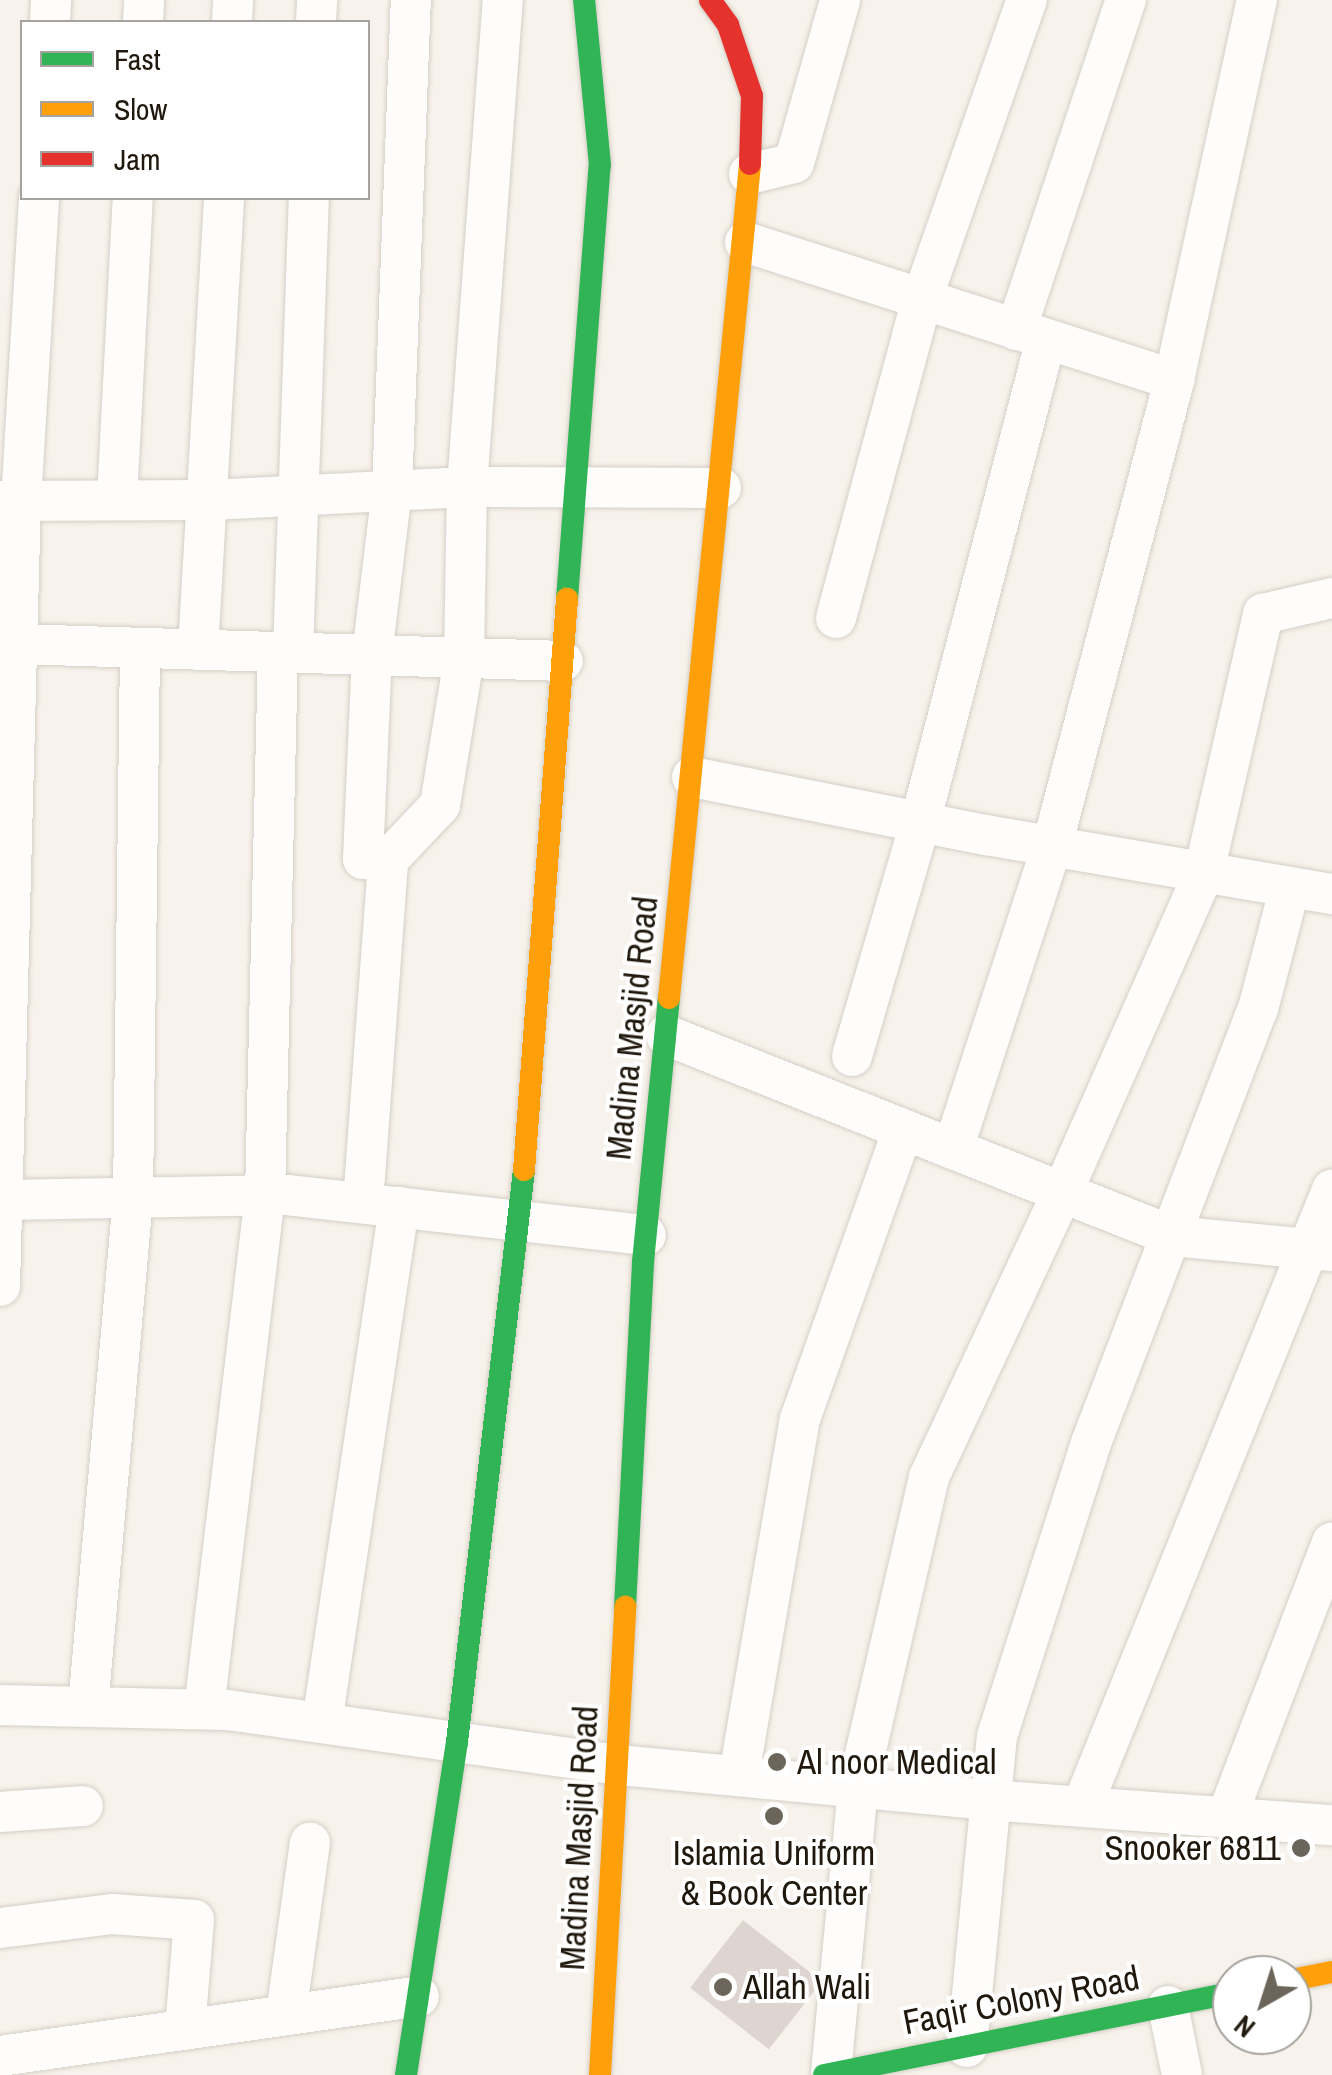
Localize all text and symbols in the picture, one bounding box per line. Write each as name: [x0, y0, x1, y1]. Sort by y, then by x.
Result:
legend: [20, 20, 370, 200]
text: Fast: [114, 39, 161, 79]
text: Slow: [114, 89, 167, 129]
text: Jam: [114, 139, 160, 179]
street label: Madina Masjid Road: [597, 894, 667, 1162]
street label: Madina Masjid Road: [551, 1705, 607, 1971]
place label: Al noor Medical: [797, 1741, 996, 1783]
marker: Al noor Medical: [766, 1751, 788, 1773]
marker: Islamia Uniform & Book Center: [763, 1805, 785, 1827]
place label: Snooker 6811: [1104, 1827, 1281, 1869]
place label: Islamia Uniform & Book Center: [673, 1832, 875, 1914]
marker: Snooker 6811: [1290, 1837, 1312, 1859]
north arrow: [1212, 1955, 1312, 2055]
street label: Faqir Colony Road: [899, 1957, 1143, 2043]
place label: Allah Wali: [743, 1966, 871, 2008]
marker: Allah Wali: [712, 1976, 734, 1998]
text: N: [1226, 2007, 1263, 2047]

